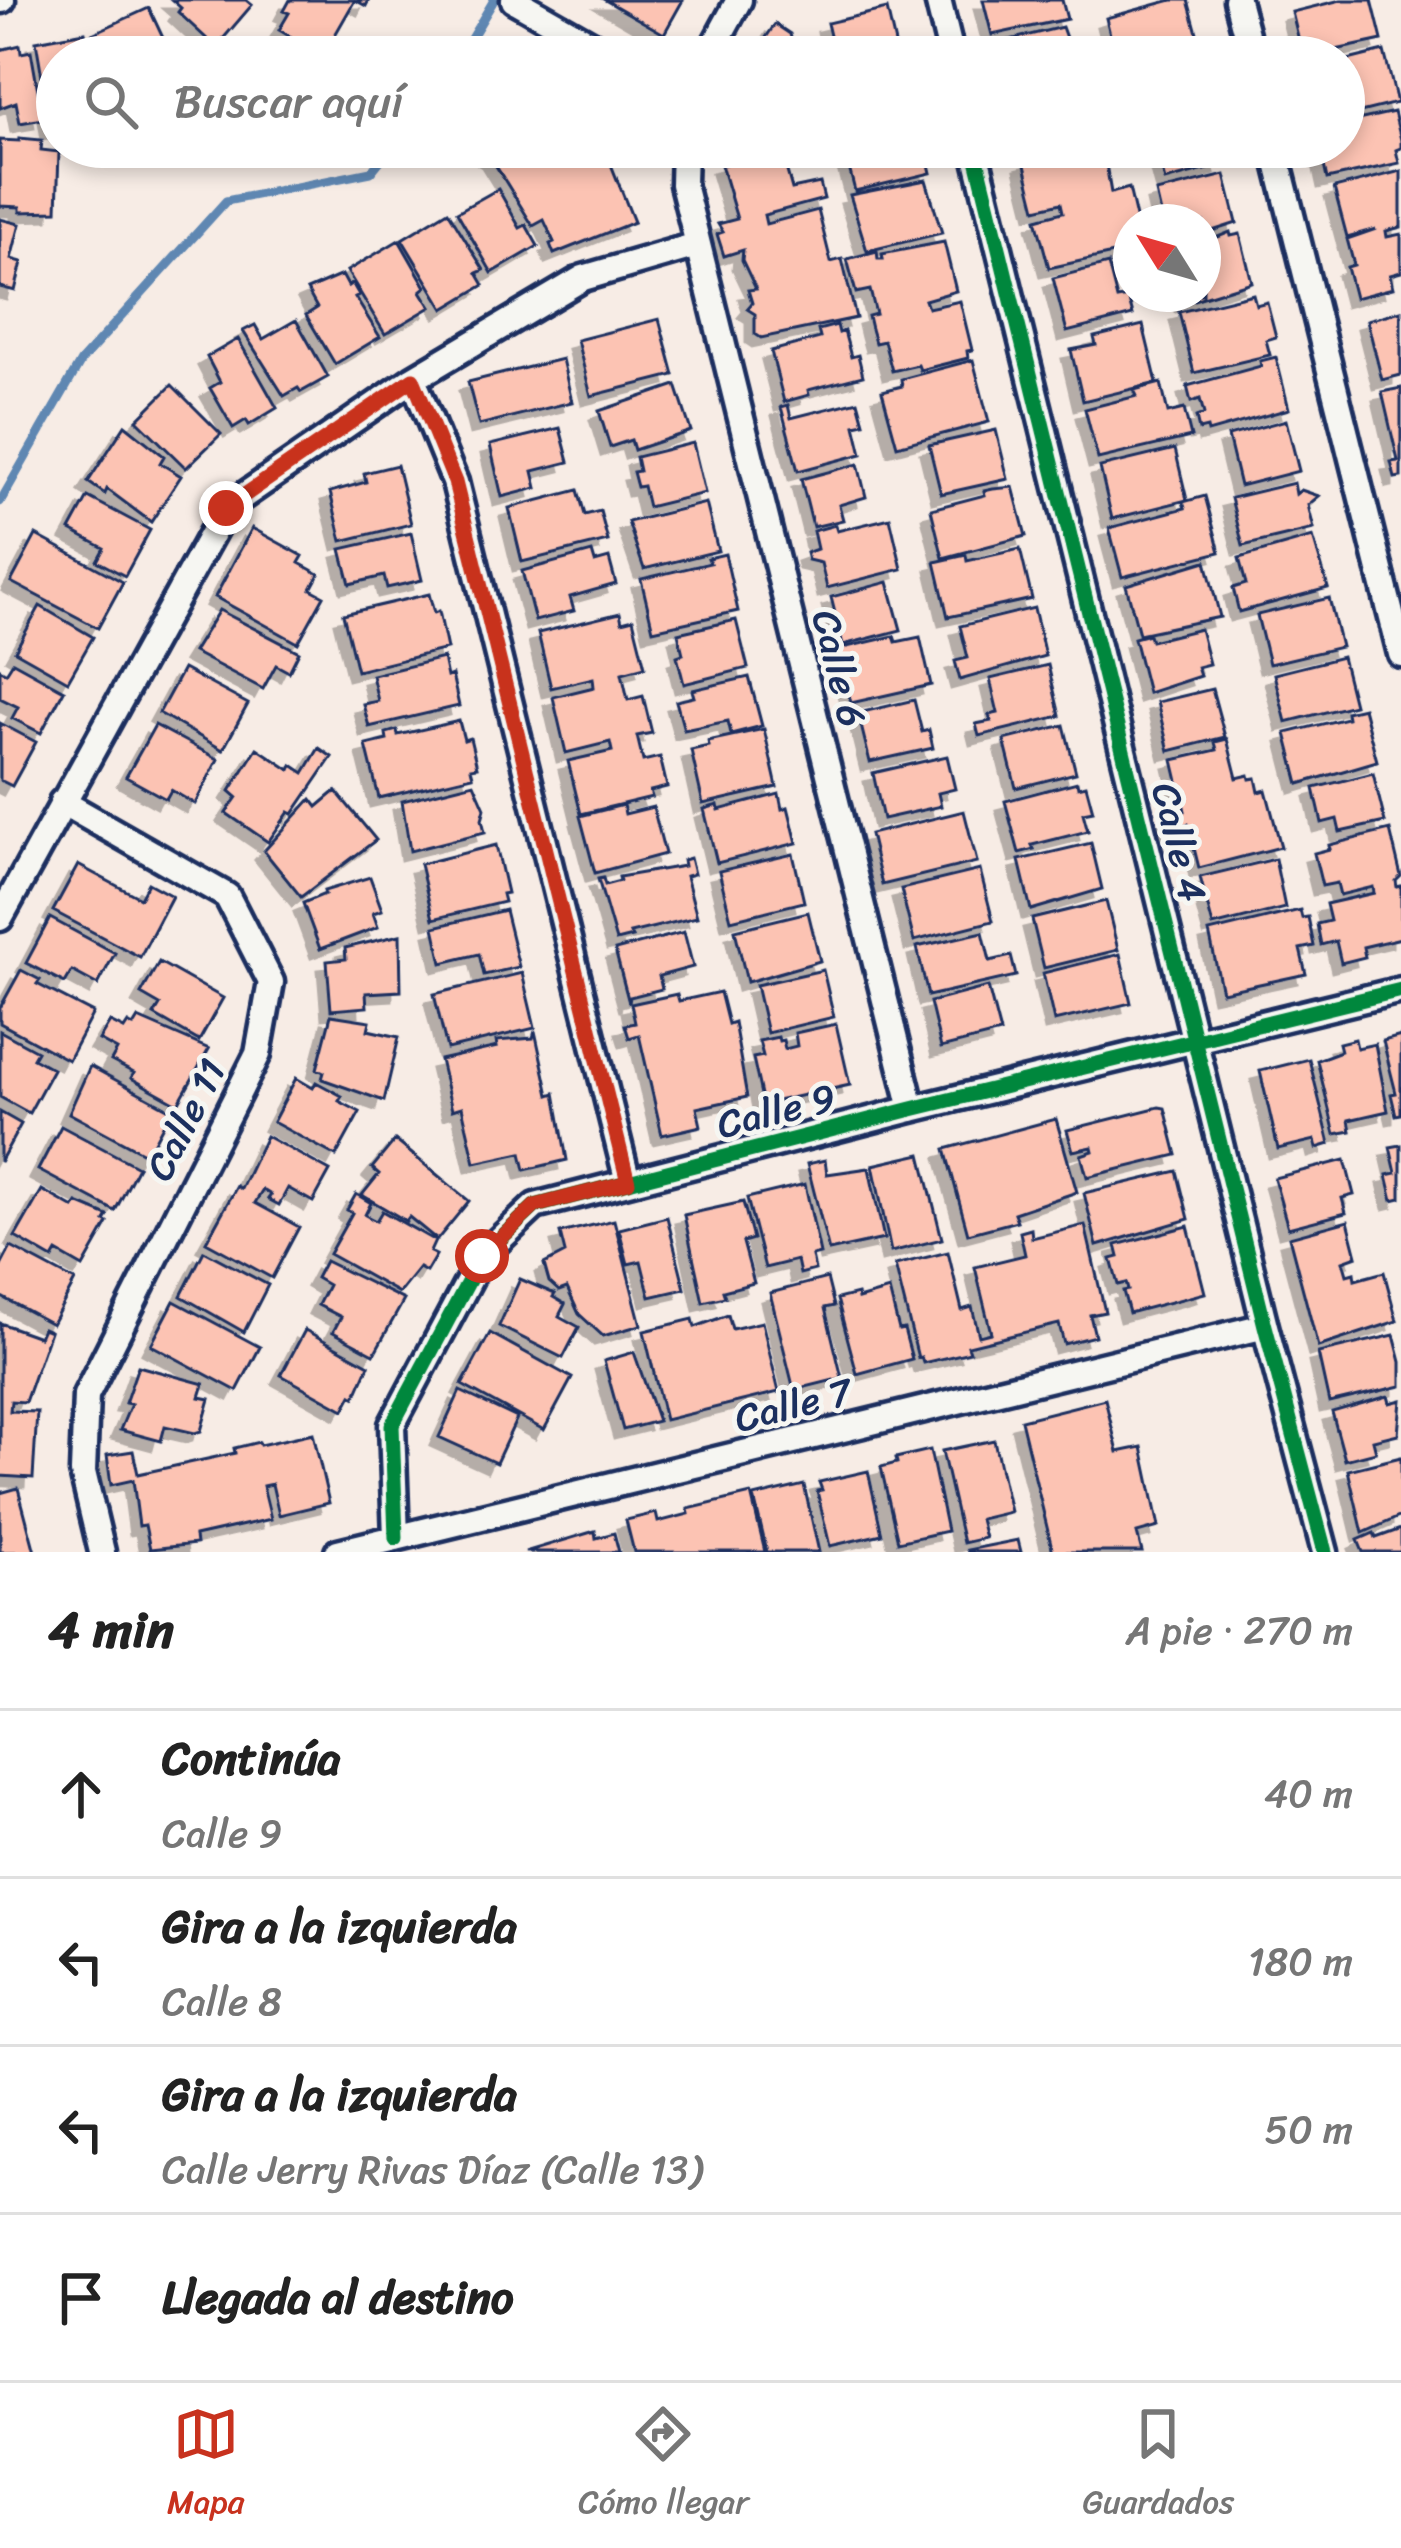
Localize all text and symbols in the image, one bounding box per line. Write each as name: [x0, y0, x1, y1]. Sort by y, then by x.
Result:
search box: [36, 36, 1365, 168]
text: Buscar aquí: [174, 62, 403, 142]
icon: search: [78, 69, 144, 135]
north arrow: [1113, 204, 1221, 312]
route end: [199, 481, 253, 535]
street label: Calle 6: [792, 602, 887, 734]
street label: Calle 4: [1131, 775, 1228, 909]
street label: Calle 11: [125, 1046, 246, 1193]
street label: Calle 9: [709, 1062, 843, 1159]
route start: [455, 1229, 509, 1283]
street label: Calle 7: [727, 1356, 862, 1452]
text: 4 min: [48, 1585, 174, 1675]
text: A pie · 270 m: [1126, 1596, 1353, 1665]
text: Continúa: [162, 1719, 340, 1799]
text: 40 m: [1264, 1759, 1353, 1828]
icon: ahead: [48, 1761, 114, 1827]
text: Calle 9: [162, 1799, 282, 1868]
text: Gira a la izquierda: [162, 1887, 517, 1967]
text: 180 m: [1248, 1927, 1353, 1996]
icon: left: [48, 1929, 114, 1995]
text: Calle 8: [162, 1967, 282, 2036]
text: Gira a la izquierda: [162, 2055, 517, 2135]
text: 50 m: [1264, 2095, 1353, 2164]
icon: left: [48, 2097, 114, 2163]
text: Calle Jerry Rivas Díaz (Calle 13): [162, 2135, 702, 2204]
text: Llegada al destino: [162, 2258, 514, 2338]
icon: arrive: [48, 2265, 114, 2331]
tab: Mapa: [167, 2401, 244, 2531]
tab: Cómo llegar: [578, 2401, 749, 2531]
tab: Guardados: [1082, 2401, 1234, 2531]

